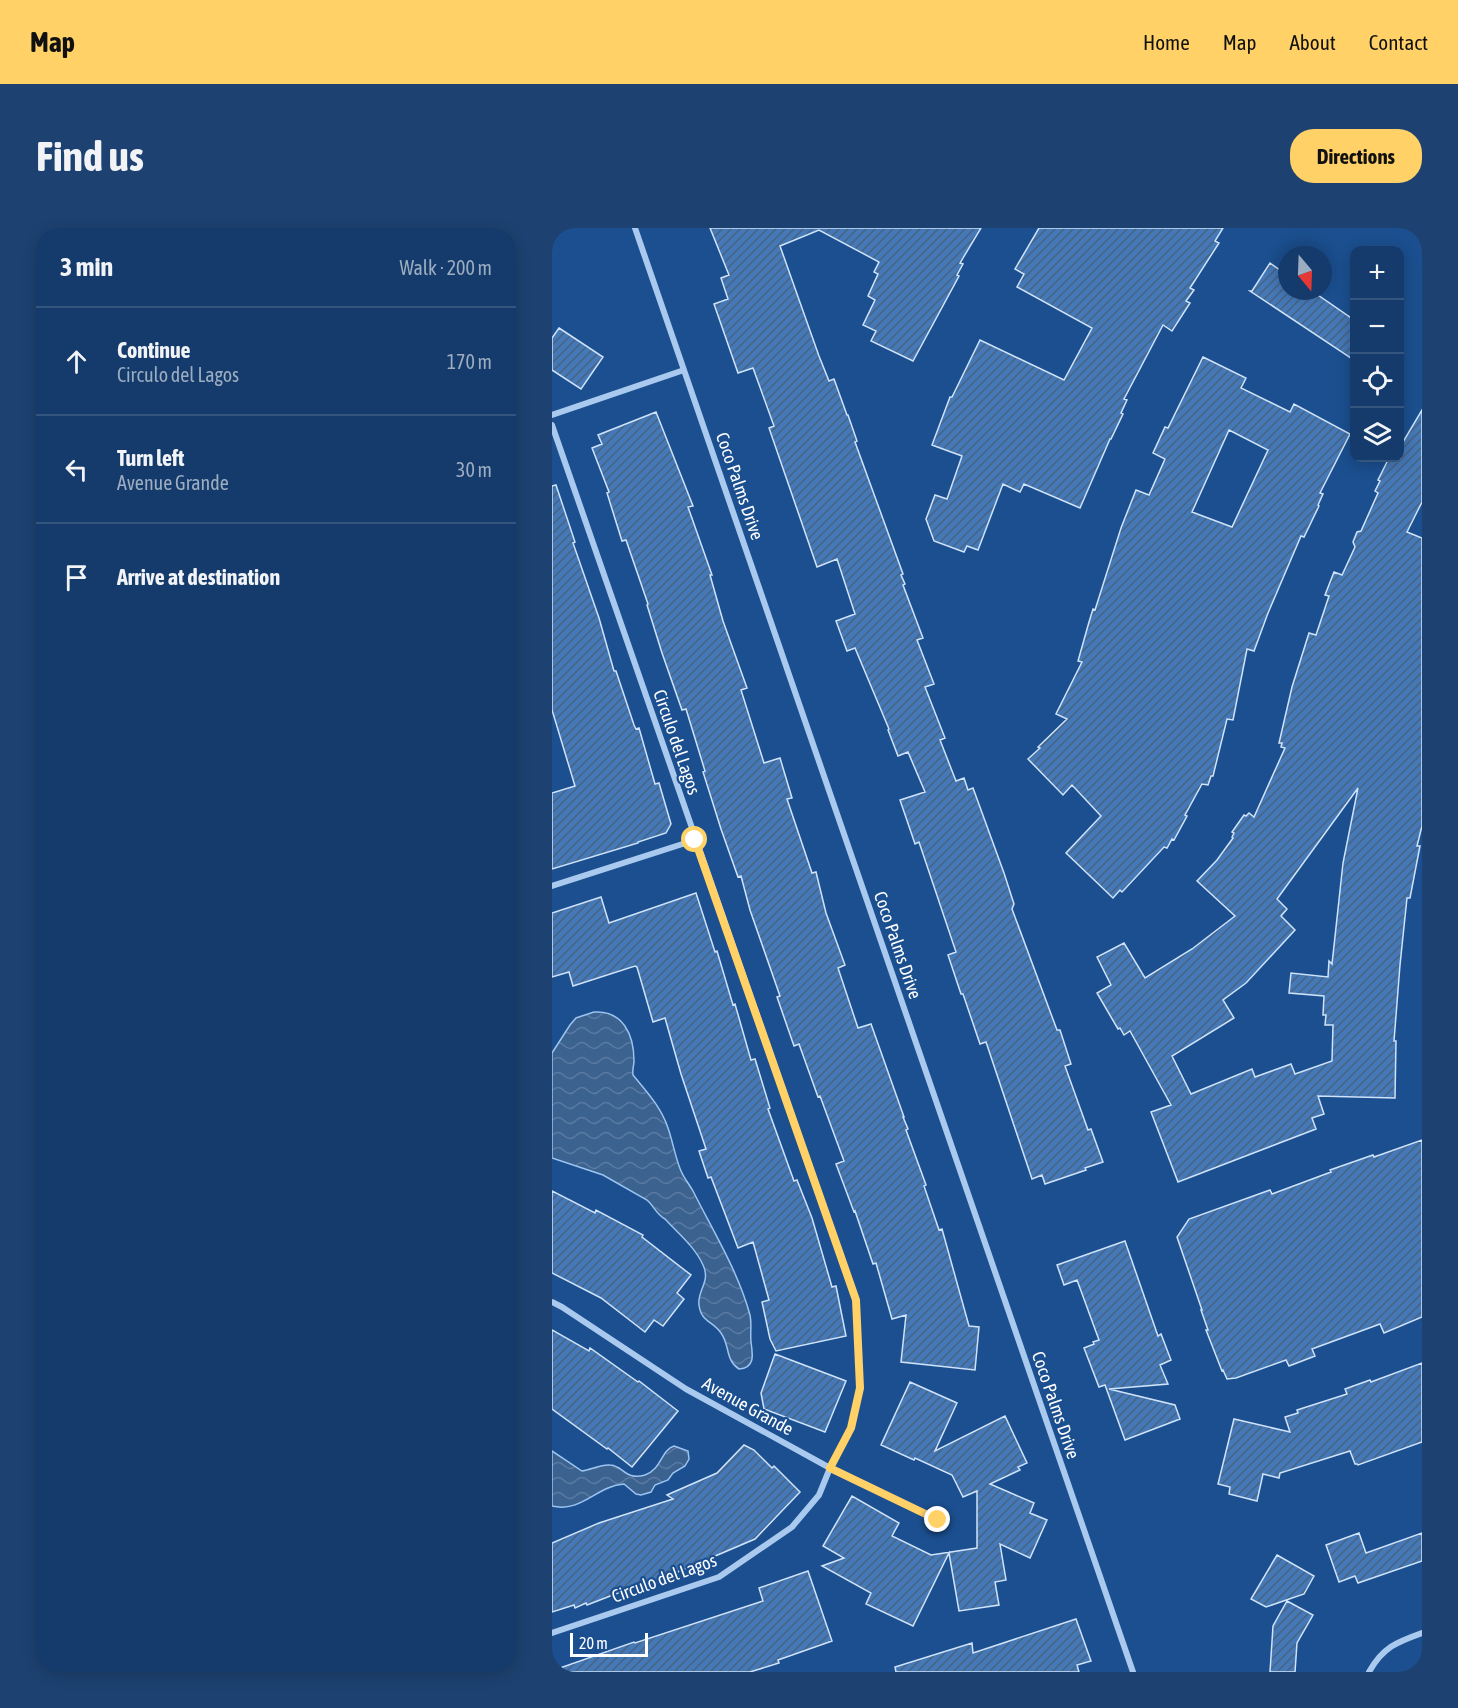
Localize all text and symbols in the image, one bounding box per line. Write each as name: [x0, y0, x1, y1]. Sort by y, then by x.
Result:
text: Map: [30, 26, 75, 58]
text: Home: [1143, 30, 1190, 54]
text: Map: [1223, 30, 1257, 54]
text: About: [1290, 30, 1336, 54]
text: Contact: [1369, 30, 1428, 54]
button: Directions: [1290, 129, 1422, 183]
text: Find us: [36, 132, 144, 180]
north arrow: [1278, 246, 1332, 300]
map controls: [1350, 246, 1404, 462]
button: +: [1350, 246, 1404, 300]
text: 3 min: [60, 252, 113, 282]
text: Walk · 200 m: [400, 256, 492, 279]
button: −: [1350, 300, 1404, 354]
text: Continue: [117, 337, 191, 363]
icon: ahead: [60, 345, 93, 378]
text: 170 m: [447, 350, 492, 373]
button: locate: [1350, 354, 1404, 408]
text: Circulo del Lagos: [117, 363, 239, 386]
button: layers: [1350, 408, 1404, 462]
street label: Coco Palms Drive: [712, 429, 768, 543]
text: Turn left: [117, 445, 184, 471]
icon: left: [60, 453, 93, 486]
text: 30 m: [456, 458, 492, 481]
text: Avenue Grande: [117, 471, 229, 494]
icon: arrive: [60, 561, 93, 594]
text: Arrive at destination: [117, 564, 280, 590]
street label: Circulo del Lagos: [649, 687, 705, 797]
route start: [681, 826, 707, 852]
street label: Coco Palms Drive: [870, 888, 926, 1002]
street label: Coco Palms Drive: [1028, 1348, 1084, 1462]
street label: Avenue Grande: [699, 1372, 797, 1440]
route end: [924, 1506, 950, 1532]
street label: Circulo del Lagos: [609, 1549, 719, 1607]
scale bar: [570, 1630, 648, 1658]
text: 20 m: [579, 1634, 608, 1652]

